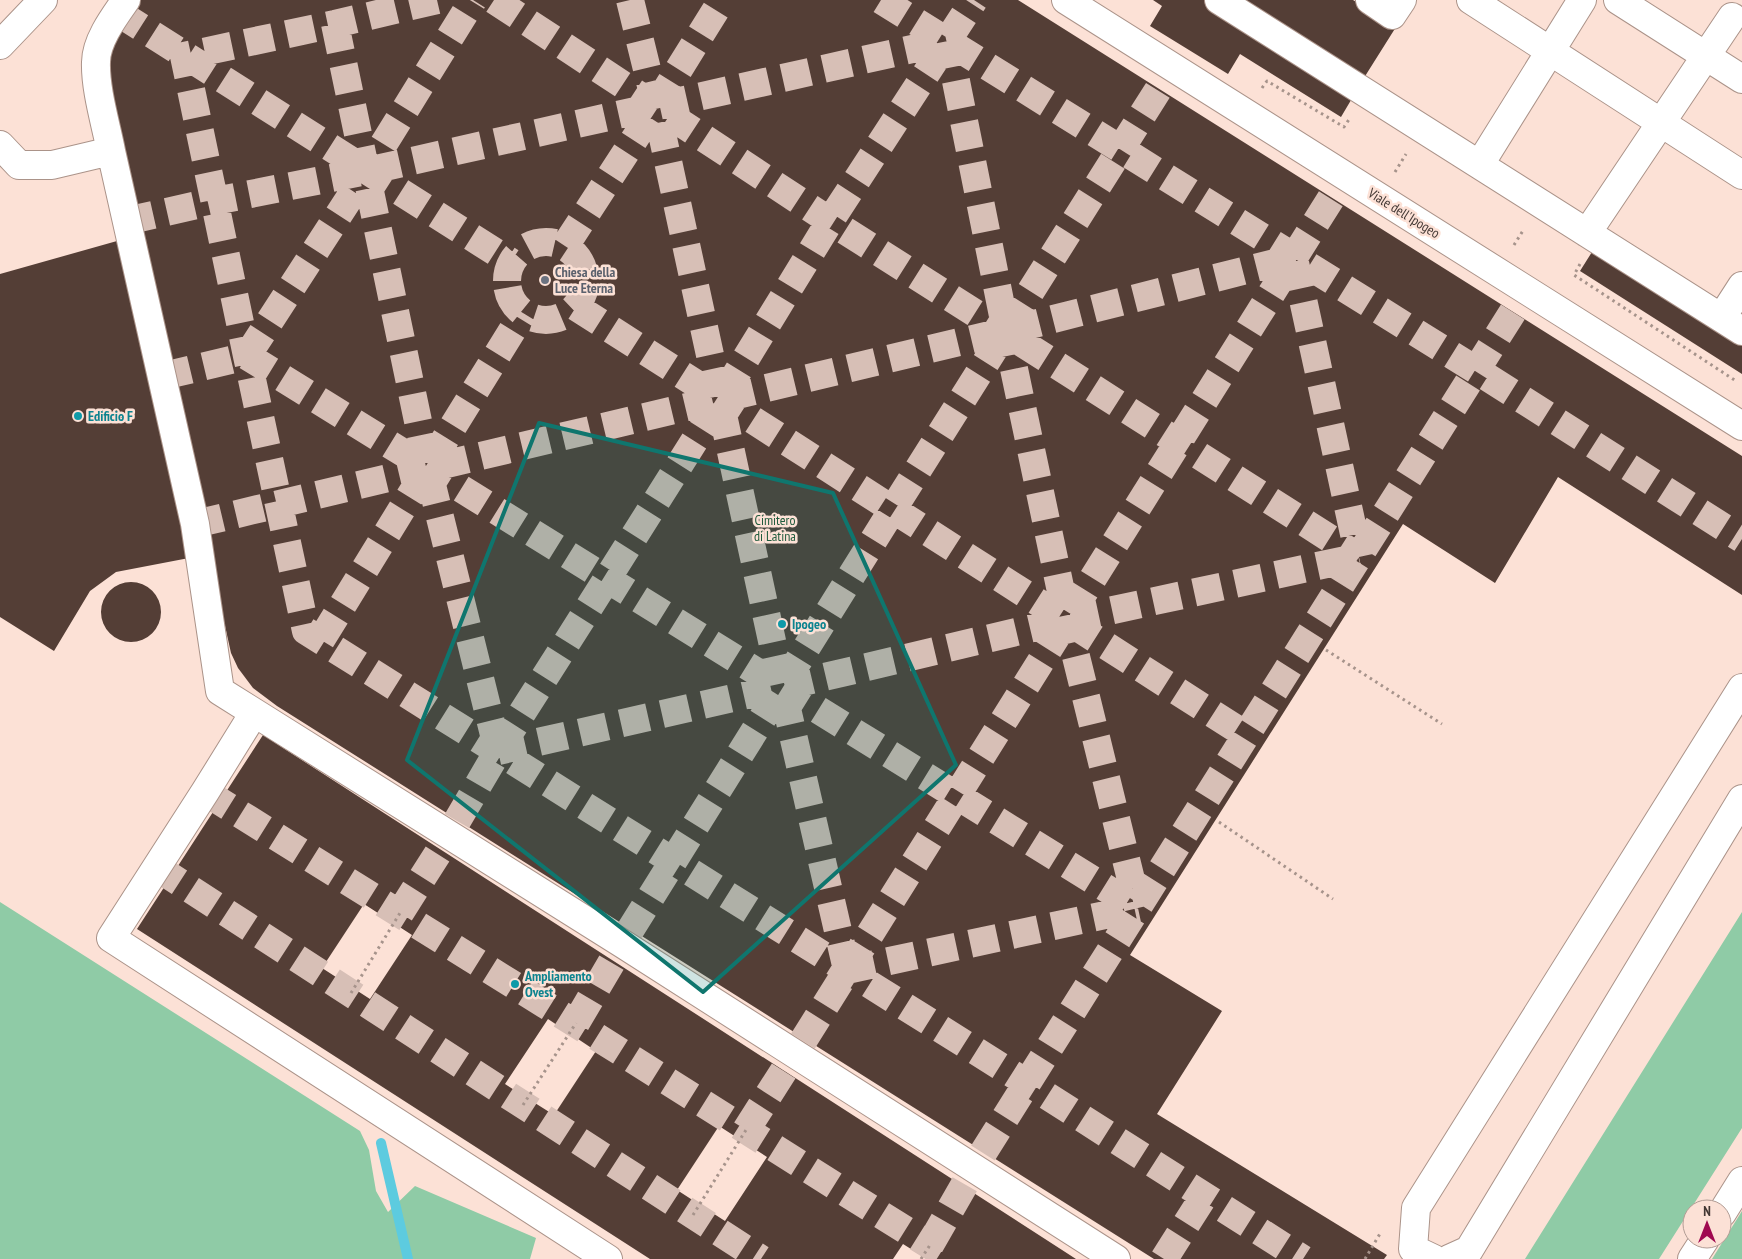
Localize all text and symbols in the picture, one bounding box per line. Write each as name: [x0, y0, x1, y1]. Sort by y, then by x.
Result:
street label: Viale dell'Ipogeo: [1364, 183, 1443, 242]
place label: Chiesa della Luce Eterna: [555, 263, 615, 297]
marker: Chiesa della Luce Eterna: [539, 274, 551, 286]
place label: Edificio F: [88, 407, 133, 425]
marker: Edificio F: [72, 410, 84, 422]
park label: Cimitero di Latina: [754, 511, 796, 545]
place label: Ipogeo: [792, 615, 826, 633]
marker: Ipogeo: [776, 618, 788, 630]
place label: Ampliamento Ovest: [524, 967, 592, 1001]
marker: Ampliamento Ovest: [509, 978, 521, 990]
north arrow: [1682, 1199, 1732, 1249]
text: N: [1703, 1202, 1711, 1220]

